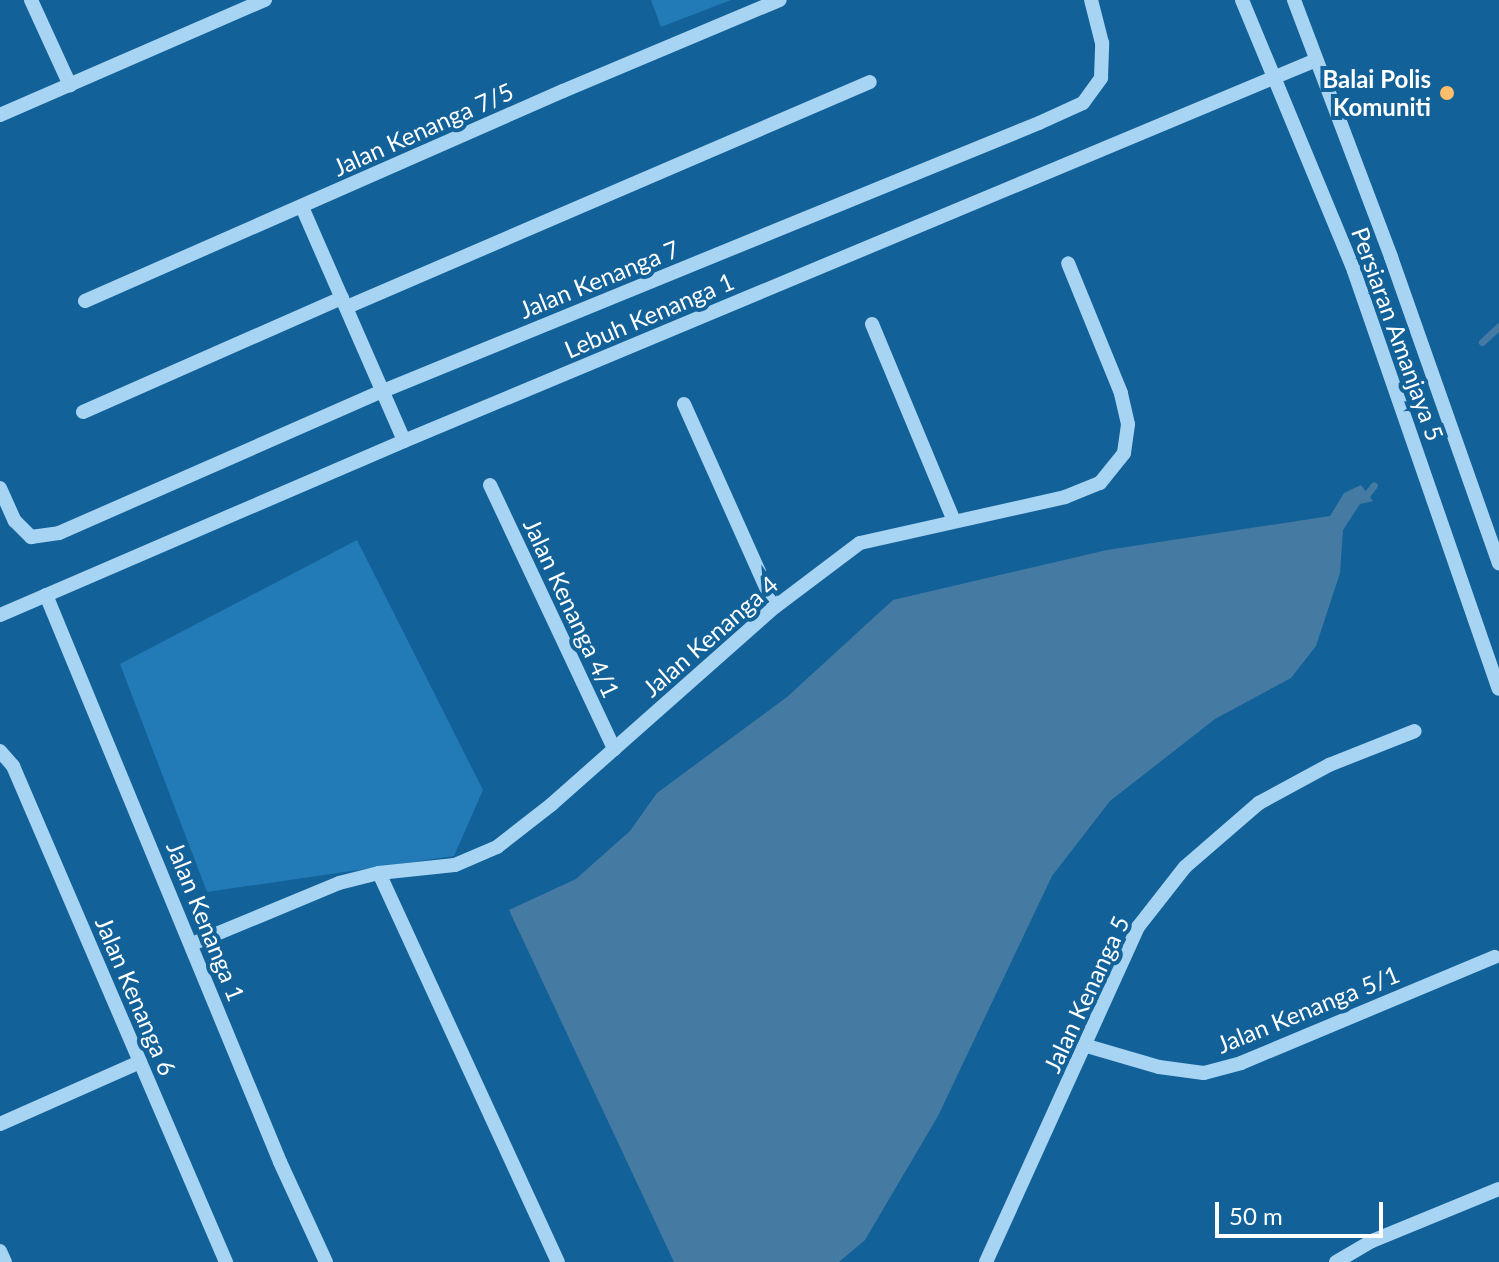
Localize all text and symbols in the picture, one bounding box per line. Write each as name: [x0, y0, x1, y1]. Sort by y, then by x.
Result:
place label: Balai Polis Komuniti: [1322, 65, 1431, 121]
street label: Jalan Kenanga 7/5: [328, 76, 518, 182]
marker: Balai Polis Komuniti: [1438, 84, 1456, 102]
street label: Persiaran Amanjaya 5: [1346, 223, 1450, 445]
street label: Jalan Kenanga 7: [515, 234, 683, 324]
street label: Lebuh Kenanga 1: [560, 266, 738, 364]
street label: Jalan Kenanga 4/1: [518, 514, 626, 702]
street label: Jalan Kenanga 4: [637, 570, 783, 702]
street label: Jalan Kenanga 1: [161, 837, 251, 1005]
street label: Jalan Kenanga 5: [1037, 911, 1135, 1077]
street label: Jalan Kenanga 6: [90, 912, 182, 1080]
street label: Jalan Kenanga 5/1: [1213, 959, 1403, 1059]
scale bar: [1219, 1186, 1387, 1236]
text: 50 m: [1229, 1201, 1283, 1230]

